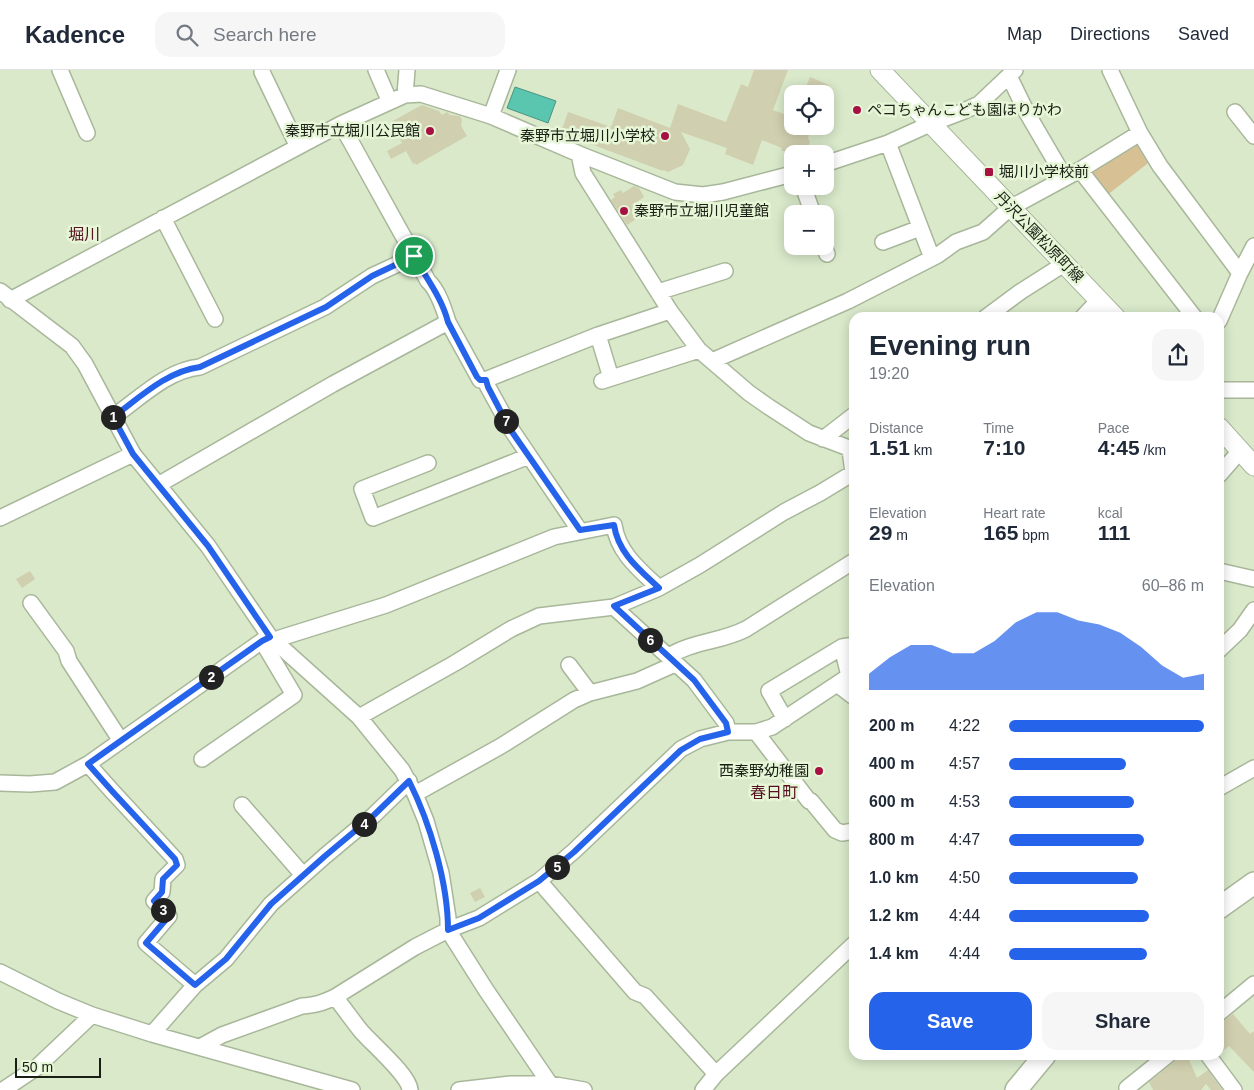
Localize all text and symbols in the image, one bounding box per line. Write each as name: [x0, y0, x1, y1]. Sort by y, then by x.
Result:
search box: [155, 12, 505, 57]
text: Kadence: [25, 21, 125, 48]
icon: search: [173, 21, 201, 49]
text: Search here: [213, 24, 317, 45]
text: Map: [1007, 24, 1042, 44]
text: Directions: [1070, 24, 1150, 44]
text: Saved: [1178, 24, 1229, 44]
map controls: [784, 85, 834, 255]
button: locate: [784, 85, 834, 135]
place label: ペコちゃんこども園ほりかわ: [867, 101, 1062, 118]
marker: ペコちゃんこども園ほりかわ: [851, 104, 863, 116]
place label: 秦野市立堀川公民館: [285, 122, 420, 139]
marker: 秦野市立堀川公民館: [424, 125, 436, 137]
place label: 秦野市立堀川小学校: [520, 127, 655, 144]
marker: 秦野市立堀川小学校: [659, 130, 671, 142]
button: +: [784, 145, 834, 195]
place label: 堀川小学校前: [999, 163, 1089, 180]
marker: 堀川小学校前: [983, 166, 995, 178]
street label: 丹沢公園松原町線: [992, 188, 1087, 286]
place label: 秦野市立堀川児童館: [634, 202, 769, 219]
marker: 秦野市立堀川児童館: [618, 205, 630, 217]
button: −: [784, 205, 834, 255]
district label: 堀川: [68, 226, 100, 243]
pin: [393, 235, 435, 277]
icon: arrive: [400, 242, 428, 270]
button: share: [1152, 329, 1204, 381]
text: Evening run: [869, 330, 1031, 361]
text: 19:20: [869, 365, 909, 382]
pin: 1: [100, 404, 126, 430]
pin: 7: [494, 408, 518, 434]
text: 1: [110, 409, 117, 425]
text: 7: [503, 413, 510, 429]
text: Distance: [869, 420, 923, 436]
text: Time: [983, 420, 1014, 436]
text: Pace: [1098, 420, 1130, 436]
text: 1.51: [869, 436, 910, 459]
text: 7:10: [983, 436, 1025, 459]
text: 4:45: [1098, 436, 1140, 459]
text: km: [910, 442, 932, 458]
text: /km: [1140, 442, 1166, 458]
text: Elevation: [869, 505, 927, 521]
text: Heart rate: [983, 505, 1046, 521]
text: kcal: [1098, 505, 1123, 521]
text: 29: [869, 521, 892, 544]
text: 165: [983, 521, 1018, 544]
text: 111: [1098, 521, 1130, 544]
text: m: [892, 527, 908, 543]
text: bpm: [1018, 527, 1050, 543]
text: Elevation: [869, 577, 935, 594]
text: 60–86 m: [1142, 577, 1204, 594]
pin: 6: [638, 628, 662, 652]
text: 6: [647, 632, 654, 648]
pin: 2: [198, 664, 224, 690]
text: 2: [208, 669, 215, 685]
text: 200 m: [869, 717, 914, 734]
text: 4:22: [949, 717, 980, 734]
text: 400 m: [869, 755, 914, 772]
text: 4:57: [949, 755, 980, 772]
place label: 西秦野幼稚園: [719, 762, 809, 779]
marker: 西秦野幼稚園: [813, 765, 825, 777]
district label: 春日町: [750, 784, 798, 801]
text: 600 m: [869, 793, 914, 810]
text: 4:53: [949, 793, 980, 810]
pin: 4: [352, 812, 376, 836]
text: 4: [361, 816, 368, 832]
text: 800 m: [869, 831, 914, 848]
text: 4:47: [949, 831, 980, 848]
pin: 5: [544, 854, 570, 880]
text: 5: [554, 859, 561, 875]
text: 1.0 km: [869, 869, 919, 886]
text: 4:50: [949, 869, 980, 886]
pin: 3: [150, 898, 176, 922]
text: 3: [160, 902, 167, 918]
text: 1.2 km: [869, 907, 919, 924]
text: 4:44: [949, 907, 980, 924]
text: 1.4 km: [869, 945, 919, 962]
text: 4:44: [949, 945, 980, 962]
button: Save: [869, 992, 1032, 1050]
button: Share: [1042, 992, 1204, 1050]
scale bar: [15, 1055, 101, 1078]
text: 50 m: [22, 1059, 53, 1075]

